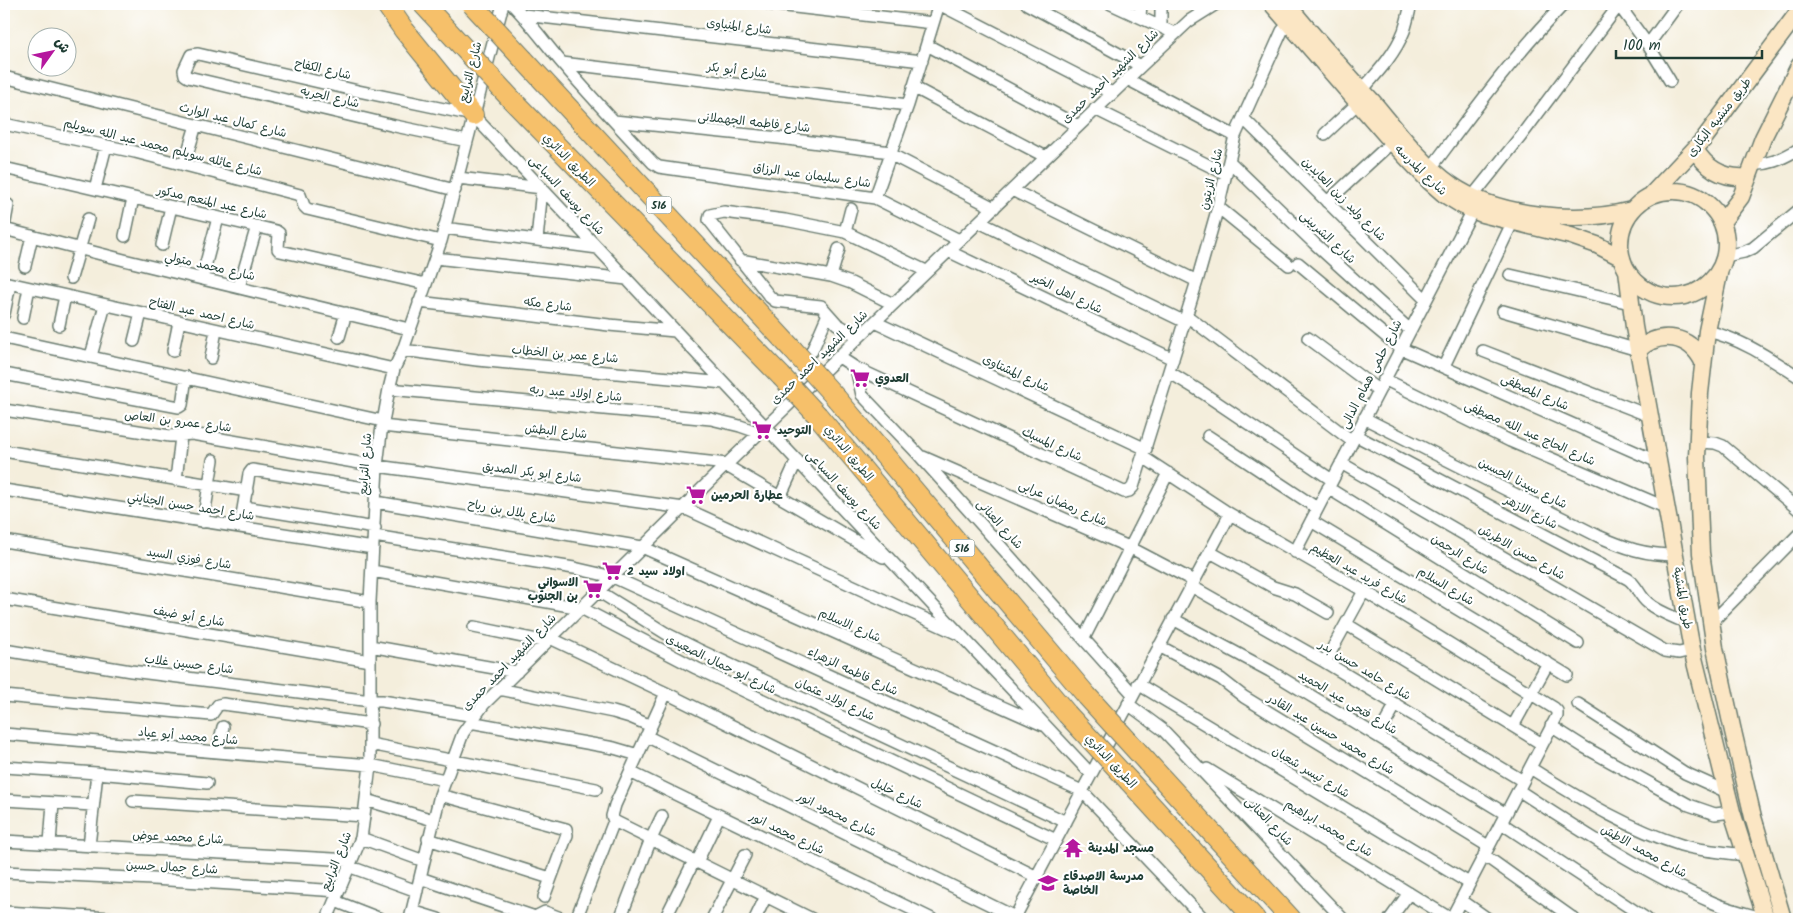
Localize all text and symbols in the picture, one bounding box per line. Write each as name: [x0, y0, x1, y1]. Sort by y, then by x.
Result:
street label: شارع المنياوى: [705, 13, 773, 40]
street label: شارع الشهيد احمد حمدى: [1057, 25, 1163, 128]
north arrow: [28, 28, 78, 78]
scale bar: [1616, 28, 1762, 60]
text: ش: [49, 33, 75, 58]
text: 100 m: [1623, 34, 1661, 58]
street label: شارع الترابيع: [454, 40, 487, 105]
street label: شارع الكفاح: [293, 54, 353, 85]
street label: شارع أبو بكر: [705, 57, 768, 84]
street label: طريق منشيه البكارى: [1682, 73, 1757, 161]
street label: شارع الحريه: [298, 81, 361, 113]
street label: شارع كمال عبد الوارث: [177, 98, 289, 143]
street label: شارع فاطمه الجهملانى: [697, 107, 811, 138]
street label: شارع عائله سويلم محمد عبد الله سويلم: [62, 114, 264, 181]
street label: الطريق الدائري: [538, 129, 599, 192]
street label: شارع المدرسه: [1390, 140, 1451, 200]
street label: شارع الزيتون: [1195, 146, 1228, 212]
street label: شارع يوسف السباعى: [524, 151, 609, 240]
street label: شارع وليد زين العابدين: [1297, 153, 1390, 246]
street label: شارع سليمان عبد الرزاق: [752, 158, 872, 193]
street label: شارع عبد المنعم مدكور: [154, 180, 269, 224]
road number: 516: [646, 196, 672, 214]
street label: شارع الشربينى: [1295, 206, 1360, 268]
street label: شارع محمد متولي: [163, 247, 257, 287]
street label: شارع اهل الخير: [1027, 268, 1106, 319]
street label: شارع احمد عبد الفتاح: [147, 292, 256, 335]
street label: شارع مكه: [523, 292, 573, 317]
street label: شارع الشهيد احمد حمدى: [766, 306, 872, 409]
street label: شارع حلمى همام الدالى: [1336, 316, 1407, 432]
street label: شارع عمر بن الخطاب: [511, 340, 619, 369]
street label: شارع المشتاوى: [979, 350, 1052, 397]
supermarket icon: العدوي: [849, 367, 871, 389]
place label: العدوي: [875, 369, 909, 388]
street label: شارع المصطفى: [1498, 369, 1572, 416]
street label: شارع اولاد عبد ربه: [529, 380, 623, 407]
street label: شارع الحاج عبد الله مصطفى: [1461, 396, 1598, 471]
street label: شارع عمرو بن العاص: [123, 405, 233, 437]
street label: شارع البطش: [524, 419, 588, 444]
supermarket icon: التوحيد: [751, 419, 773, 441]
place label: التوحيد: [777, 421, 811, 440]
street label: الطريق الدائري: [819, 421, 878, 486]
street label: شارع المسبك: [1019, 422, 1085, 467]
street label: شارع الترابيع: [354, 432, 377, 496]
street label: شارع يوسف السباعى: [801, 446, 886, 535]
street label: شارع سيدنا الحسين: [1475, 453, 1570, 514]
street label: شارع ابو بكر الصديق: [481, 457, 583, 488]
street label: شارع رمضان عرابى: [1015, 475, 1110, 531]
supermarket icon: عطارة الحرمين: [685, 484, 707, 506]
place label: عطارة الحرمين: [711, 486, 783, 505]
street label: شارع احمد حسن الجنايني: [126, 487, 256, 527]
street label: شارع الازهر: [1500, 490, 1561, 534]
street label: شارع بلال بن رباح: [466, 494, 558, 529]
street label: شارع العنانى: [972, 495, 1027, 554]
street label: شارع حسن الاطرش: [1475, 520, 1569, 585]
street label: شارع الرحمن: [1427, 529, 1492, 580]
street label: شارع فريد عبد العظيم: [1307, 538, 1411, 609]
road number: 516: [950, 540, 974, 556]
street label: شارع فوزي السيد: [145, 542, 233, 575]
supermarket icon: اولاد سيد 2: [601, 560, 623, 582]
place label: اولاد سيد 2: [627, 562, 685, 581]
street label: شارع السلام: [1414, 562, 1478, 611]
street label: طريق المنشية: [1668, 565, 1697, 631]
place label: الاسواني بن الجنوب: [528, 573, 578, 606]
supermarket icon: الاسواني بن الجنوب: [582, 578, 604, 600]
street label: شارع أبو ضيف: [152, 601, 226, 632]
street label: شارع الاسلام: [816, 603, 884, 648]
street label: شارع الشهيد احمد حمدى: [458, 609, 561, 715]
street label: شارع ابو جمال الصعيدى: [662, 629, 779, 699]
street label: شارع حامد حسن بدر: [1314, 635, 1415, 706]
street label: شارع فاطمه الزهراء: [804, 642, 901, 701]
street label: شارع حسين غلاب: [143, 650, 235, 679]
street label: شارع فتحى عبد الحميد: [1295, 665, 1401, 740]
street label: شارع اولاد عثمان: [792, 673, 878, 726]
street label: شارع محمد حسين عبد القادر: [1263, 688, 1398, 780]
street label: شارع محمد أبو عياد: [137, 723, 239, 750]
street label: الطريق الدائري: [1080, 730, 1141, 793]
street label: شارع تيسر شعبان: [1268, 742, 1353, 803]
street label: شارع خليل: [868, 773, 926, 814]
street label: شارع محمود انور: [793, 787, 880, 842]
street label: شارع العنانى: [1240, 792, 1297, 850]
street label: شارع محمد ابراهيم: [1281, 795, 1376, 862]
street label: شارع محمد انور: [745, 807, 828, 860]
street label: شارع محمد الاطش: [1597, 820, 1690, 883]
street label: شارع محمد عوض: [132, 826, 224, 849]
street label: شارع الترابيع: [316, 829, 357, 894]
temple icon: مسجد المدينة: [1062, 837, 1084, 859]
place label: مسجد المدينة: [1088, 839, 1154, 858]
street label: شارع جمال حسين: [126, 856, 218, 879]
place label: مدرسة الاصدقاء الخاصة: [1063, 867, 1144, 900]
school or university icon: مدرسة الاصدقاء الخاصة: [1037, 872, 1059, 894]

